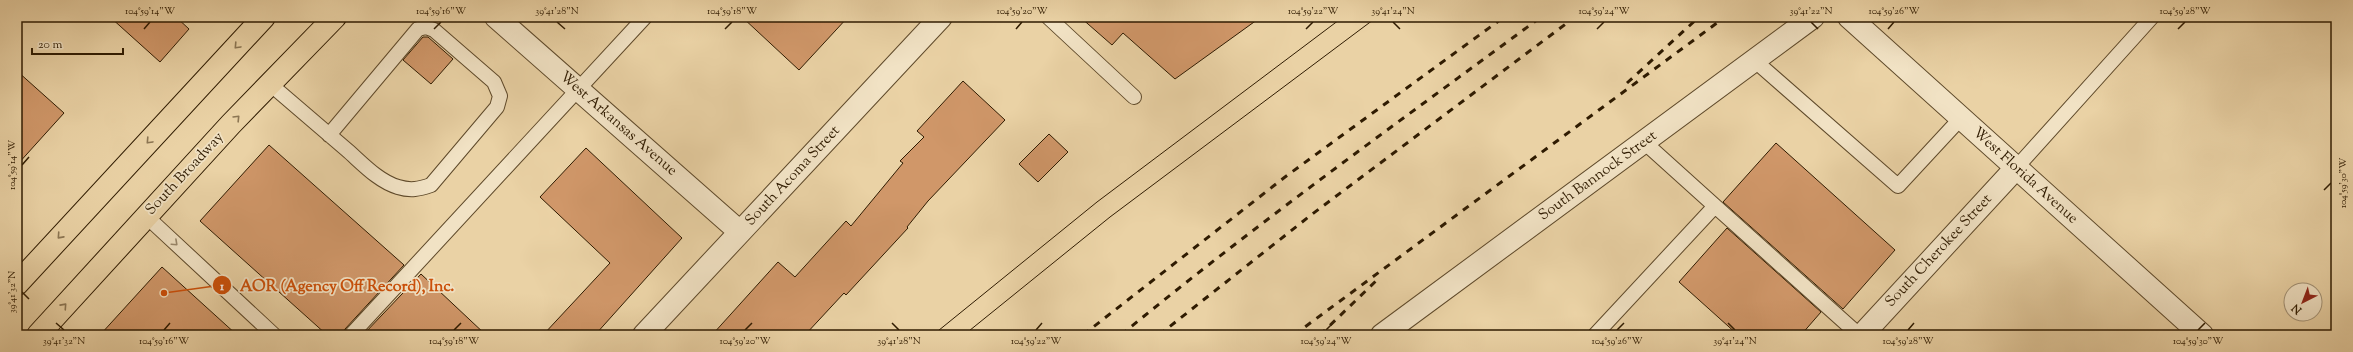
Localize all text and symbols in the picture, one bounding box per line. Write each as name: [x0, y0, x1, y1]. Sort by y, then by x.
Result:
text: 104°59'14"W: [125, 4, 175, 19]
text: 104°59'16"W: [416, 4, 466, 19]
text: 39°41'28"N: [535, 4, 579, 19]
text: 104°59'18"W: [707, 4, 757, 19]
text: 104°59'20"W: [996, 4, 1048, 19]
text: 104°59'22"W: [1288, 4, 1338, 19]
text: 39°41'24"N: [1371, 4, 1415, 19]
text: 104°59'24"W: [1578, 4, 1630, 19]
text: 39°41'22"N: [1790, 4, 1832, 19]
text: 104°59'26"W: [1868, 4, 1920, 19]
text: 104°59'28"W: [2159, 4, 2211, 19]
scale bar: [32, 30, 123, 56]
text: 20 m: [38, 36, 63, 54]
one-way arrow: [235, 41, 242, 48]
street label: West Arkansas Avenue: [555, 67, 681, 181]
one-way arrow: [232, 115, 240, 123]
street label: South Acoma Street: [741, 121, 845, 231]
street label: West Florida Avenue: [1968, 123, 2082, 229]
street label: South Bannock Street: [1534, 126, 1662, 226]
street label: South Broadway: [141, 127, 229, 220]
one-way arrow: [146, 136, 153, 144]
text: 104°59'14"W: [5, 140, 20, 190]
text: 104°59'30"W: [2336, 158, 2351, 208]
street label: South Cherokee Street: [1881, 190, 1997, 312]
one-way arrow: [58, 231, 65, 239]
one-way arrow: [170, 238, 178, 246]
text: 39°41'32"N: [5, 271, 20, 313]
callout: AOR (Agency Off Record), Inc.: [212, 271, 462, 299]
text: AOR (Agency Off Record), Inc.: [240, 276, 454, 299]
text: 1: [219, 278, 225, 296]
north arrow: [2283, 282, 2323, 322]
text: N: [2288, 300, 2306, 318]
one-way arrow: [59, 303, 67, 311]
text: 39°41'32"N: [43, 334, 85, 349]
text: 104°59'16"W: [139, 334, 189, 349]
text: 104°59'18"W: [429, 334, 479, 349]
text: 104°59'20"W: [719, 334, 771, 349]
text: 39°41'28"N: [877, 334, 921, 349]
text: 104°59'22"W: [1011, 334, 1061, 349]
text: 104°59'24"W: [1300, 334, 1352, 349]
text: 104°59'26"W: [1591, 334, 1643, 349]
text: 39°41'24"N: [1713, 334, 1757, 349]
text: 104°59'28"W: [1882, 334, 1934, 349]
text: 104°59'30"W: [2173, 334, 2223, 349]

